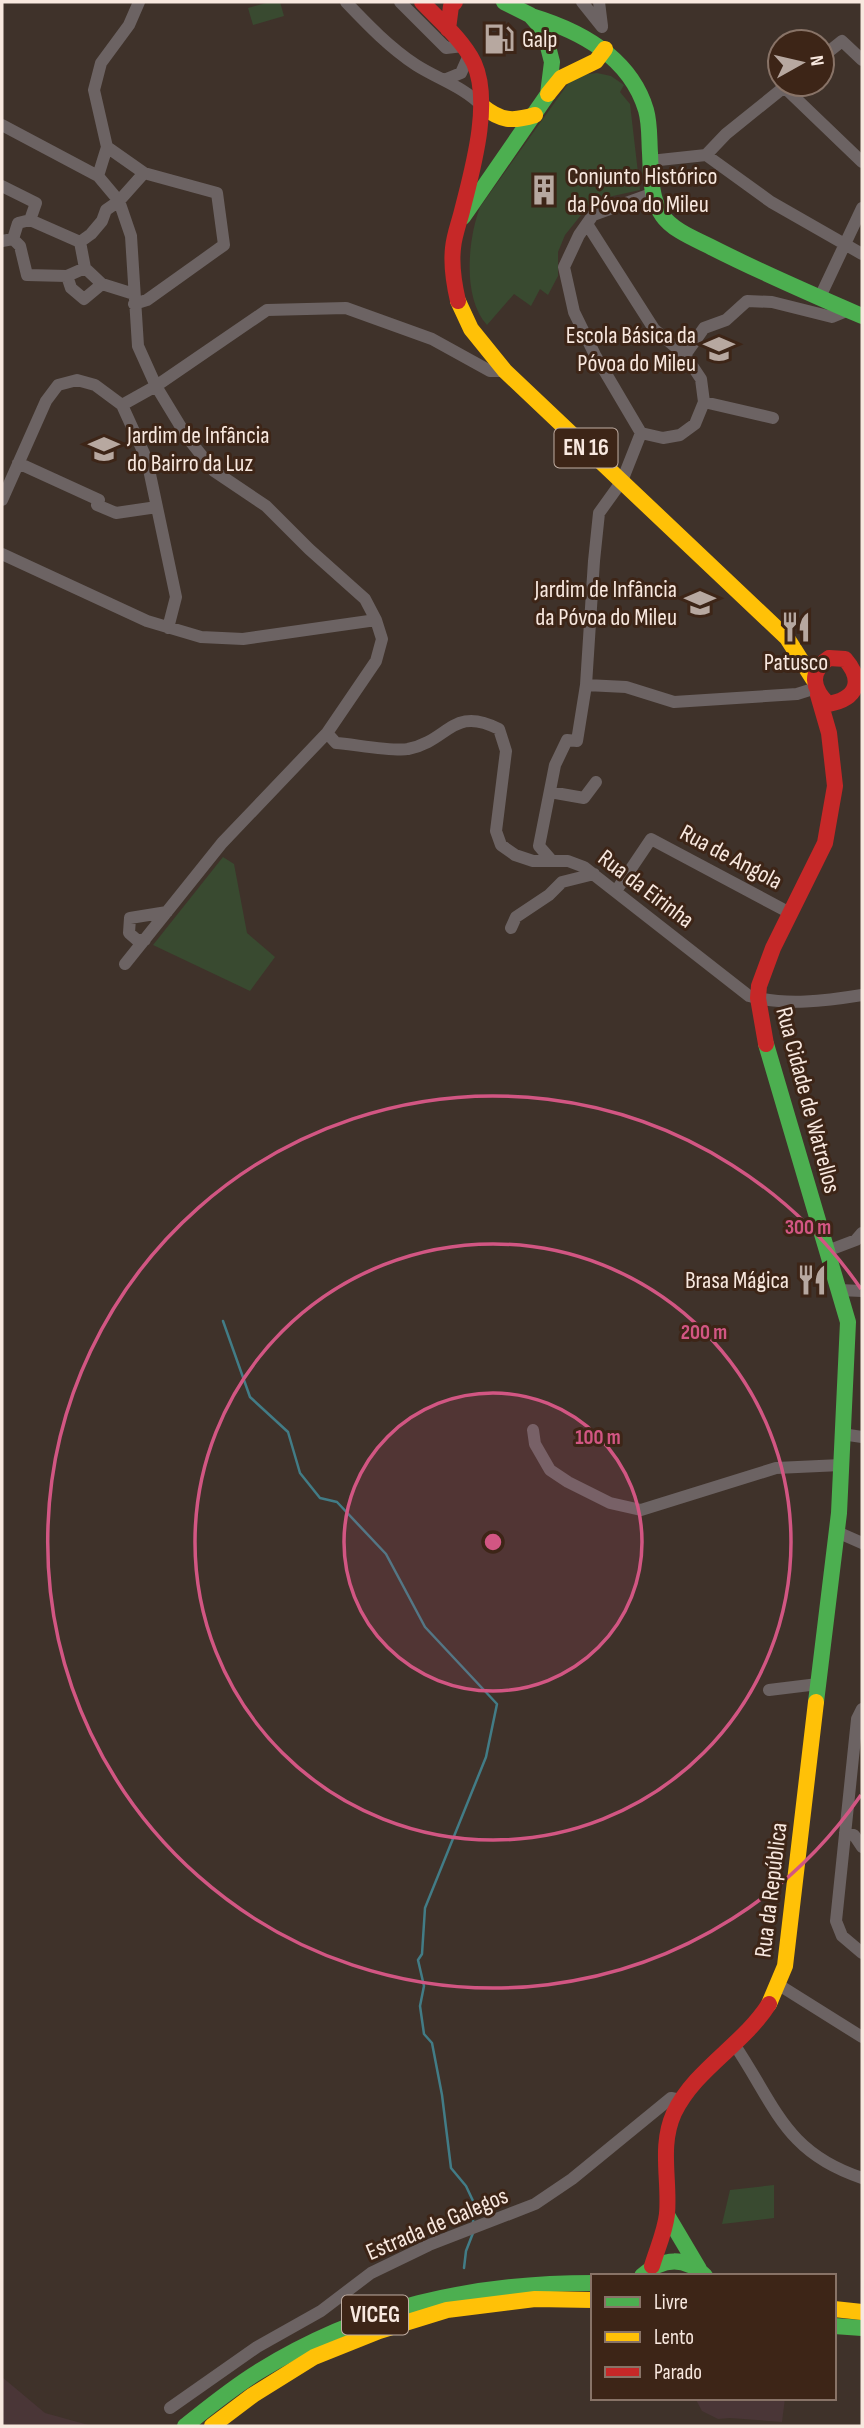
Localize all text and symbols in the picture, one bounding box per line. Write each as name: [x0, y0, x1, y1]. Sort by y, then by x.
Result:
fuel station icon: Galp: [482, 22, 516, 56]
place label: Galp: [522, 25, 558, 54]
north arrow: [766, 28, 836, 98]
text: N: [804, 54, 828, 67]
place label: Conjunto Histórico da Póvoa do Mileu: [567, 162, 718, 219]
building icon: Conjunto Histórico da Póvoa do Mileu: [527, 173, 561, 207]
place label: Escola Básica da Póvoa do Mileu: [566, 321, 696, 378]
school or university icon: Escola Básica da Póvoa do Mileu: [702, 332, 736, 366]
place label: Jardim de Infância do Bairro da Luz: [126, 421, 269, 478]
road number: EN 16: [554, 428, 618, 468]
school or university icon: Jardim de Infância do Bairro da Luz: [87, 432, 121, 466]
place label: Jardim de Infância da Póvoa do Mileu: [534, 575, 677, 632]
school or university icon: Jardim de Infância da Póvoa do Mileu: [683, 586, 717, 620]
restaurant icon: Patusco: [779, 610, 813, 644]
place label: Patusco: [764, 648, 828, 677]
street label: Rua de Angola: [675, 818, 787, 896]
street label: Rua da Eirinha: [592, 843, 700, 935]
street label: Rua Cidade de Watrellos: [769, 1004, 847, 1196]
text: 300 m: [785, 1215, 831, 1240]
restaurant icon: Brasa Mágica: [795, 1263, 829, 1297]
place label: Brasa Mágica: [685, 1266, 789, 1295]
text: 200 m: [681, 1320, 727, 1345]
text: 100 m: [575, 1425, 621, 1450]
centre of rings: [481, 1530, 505, 1554]
street label: Rua da República: [748, 1821, 794, 1959]
street label: Estrada de Galegos: [362, 2181, 512, 2267]
legend: [591, 2274, 836, 2400]
text: Livre: [654, 2290, 688, 2315]
road number: VICEG: [342, 2296, 408, 2334]
text: Lento: [654, 2325, 694, 2350]
text: Parado: [654, 2360, 702, 2385]

